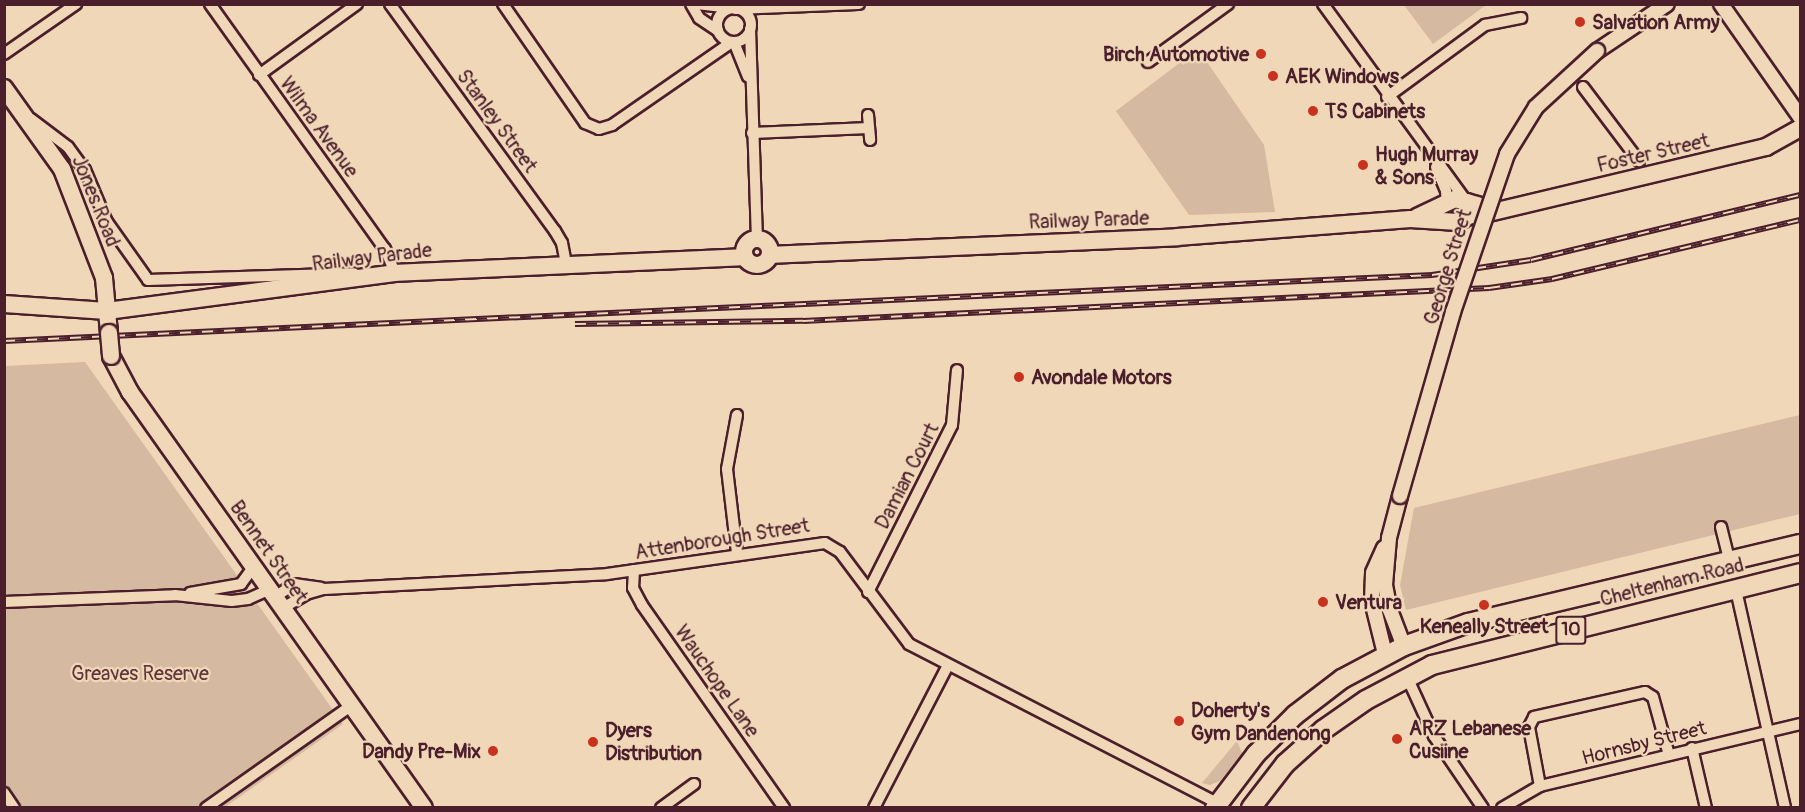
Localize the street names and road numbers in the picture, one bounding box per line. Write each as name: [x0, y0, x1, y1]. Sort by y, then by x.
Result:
street label: Stanley Street: [452, 65, 542, 177]
street label: Wilma Avenue: [275, 72, 363, 182]
street label: Foster Street: [1595, 128, 1711, 178]
street label: Jones Road: [67, 152, 125, 250]
street label: Railway Parade: [1028, 206, 1150, 234]
street label: George Street: [1419, 206, 1477, 328]
street label: Railway Parade: [311, 238, 433, 276]
street label: Damian Court: [870, 419, 944, 533]
street label: Bennet Street: [225, 496, 313, 608]
street label: Attenborough Street: [633, 513, 811, 565]
street label: Cheltenham Road: [1598, 553, 1746, 611]
road number: 10: [1554, 615, 1588, 645]
street label: Wauchope Lane: [670, 620, 764, 742]
street label: Hornsby Street: [1579, 716, 1709, 770]

